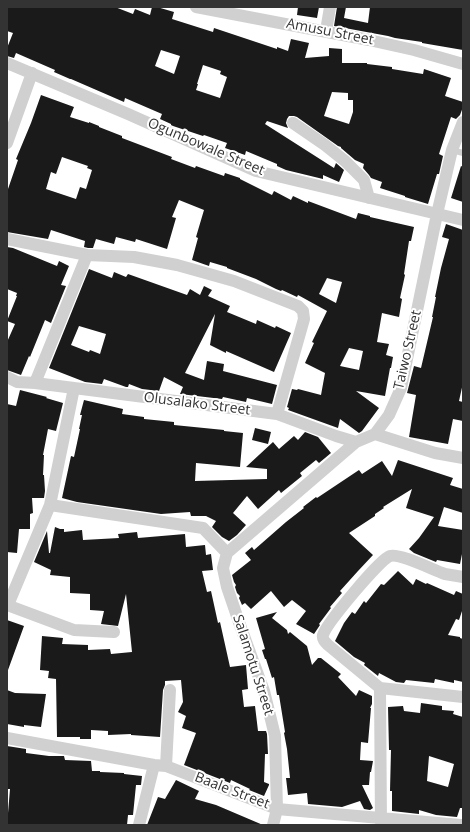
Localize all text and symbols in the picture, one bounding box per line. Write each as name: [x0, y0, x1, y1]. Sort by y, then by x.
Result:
street label: Amusu Street: [285, 15, 375, 49]
street label: Ogunbowale Street: [145, 115, 267, 179]
street label: Taiwo Street: [391, 309, 425, 391]
street label: Olusalako Street: [143, 389, 251, 419]
street label: Salamotu Street: [229, 613, 277, 717]
street label: Baale Street: [192, 769, 272, 813]

